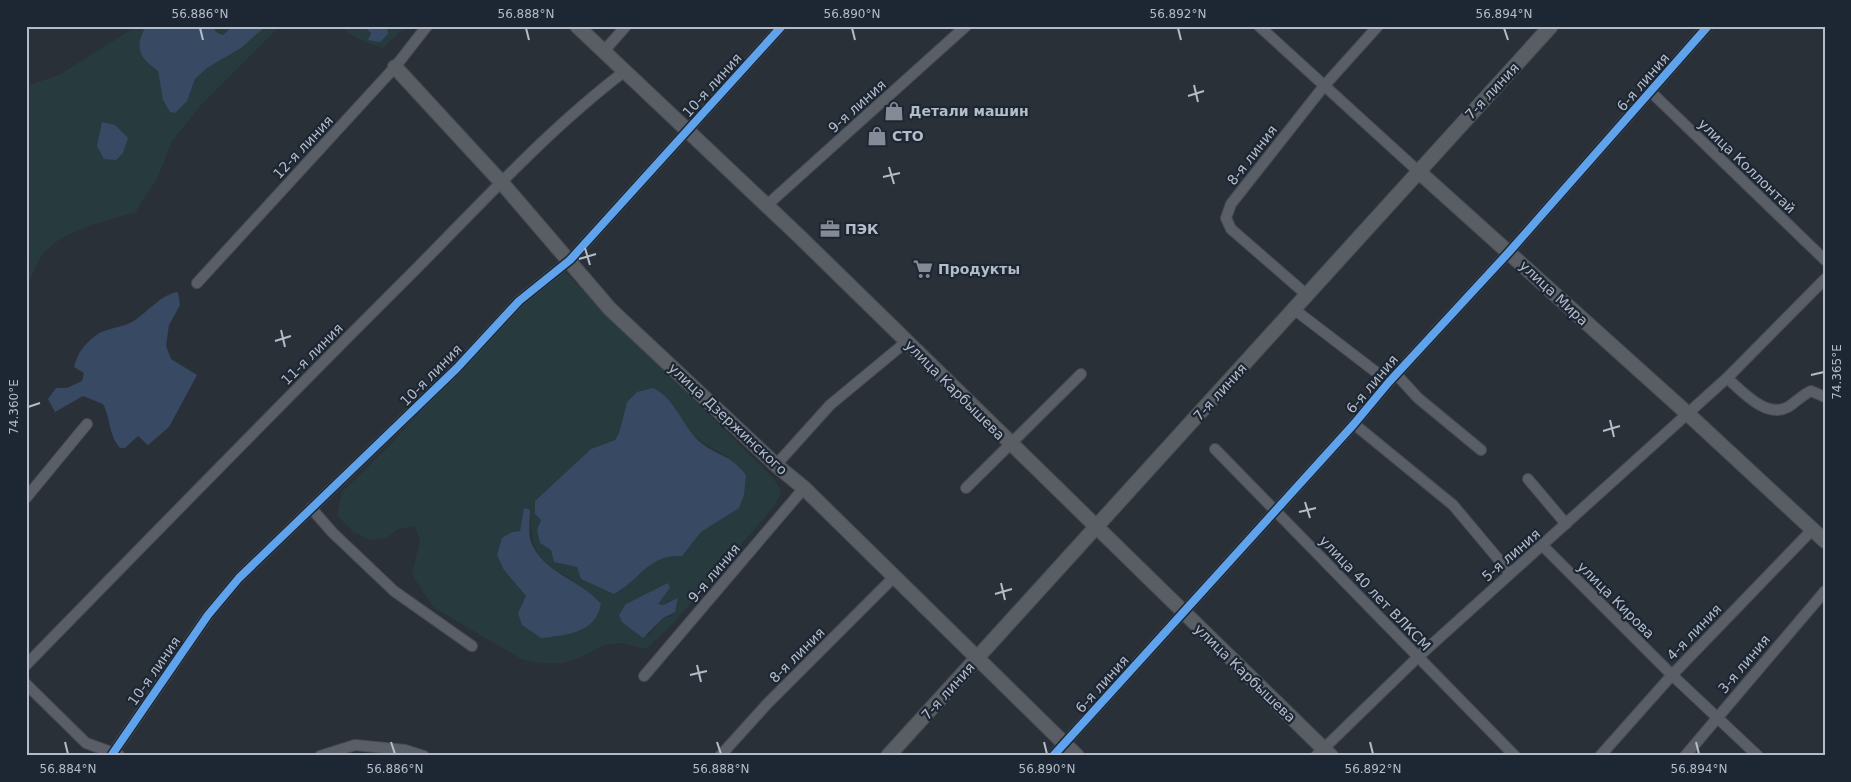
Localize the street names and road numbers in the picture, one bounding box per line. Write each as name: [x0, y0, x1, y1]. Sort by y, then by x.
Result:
street label: 10-я линия: [679, 50, 745, 120]
street label: 6-я линия: [1613, 50, 1673, 114]
street label: 7-я линия: [1462, 59, 1522, 123]
street label: 9-я линия: [825, 76, 889, 136]
street label: 12-я линия: [270, 112, 336, 182]
street label: улица Коллонтай: [1695, 115, 1799, 217]
street label: 8-я линия: [1224, 122, 1280, 188]
street label: улица Мира: [1517, 257, 1591, 329]
street label: 11-я линия: [278, 320, 346, 388]
street label: улица Карбышева: [902, 337, 1008, 443]
street label: 10-я линия: [397, 341, 465, 409]
street label: 6-я линия: [1343, 351, 1401, 417]
street label: улица Дзержинского: [665, 360, 791, 478]
street label: 7-я линия: [1190, 360, 1250, 424]
street label: 5-я линия: [1479, 525, 1543, 585]
street label: улица 40 лет ВЛКСМ: [1316, 532, 1434, 654]
street label: 9-я линия: [685, 540, 743, 606]
street label: улица Кирова: [1574, 558, 1658, 642]
street label: 4-я линия: [1663, 601, 1725, 663]
street label: улица Карбышева: [1191, 621, 1299, 725]
street label: 8-я линия: [766, 624, 828, 686]
street label: 3-я линия: [1715, 631, 1773, 697]
street label: 10-я линия: [124, 633, 184, 709]
street label: 6-я линия: [1072, 652, 1132, 716]
street label: 7-я линия: [918, 659, 978, 723]

